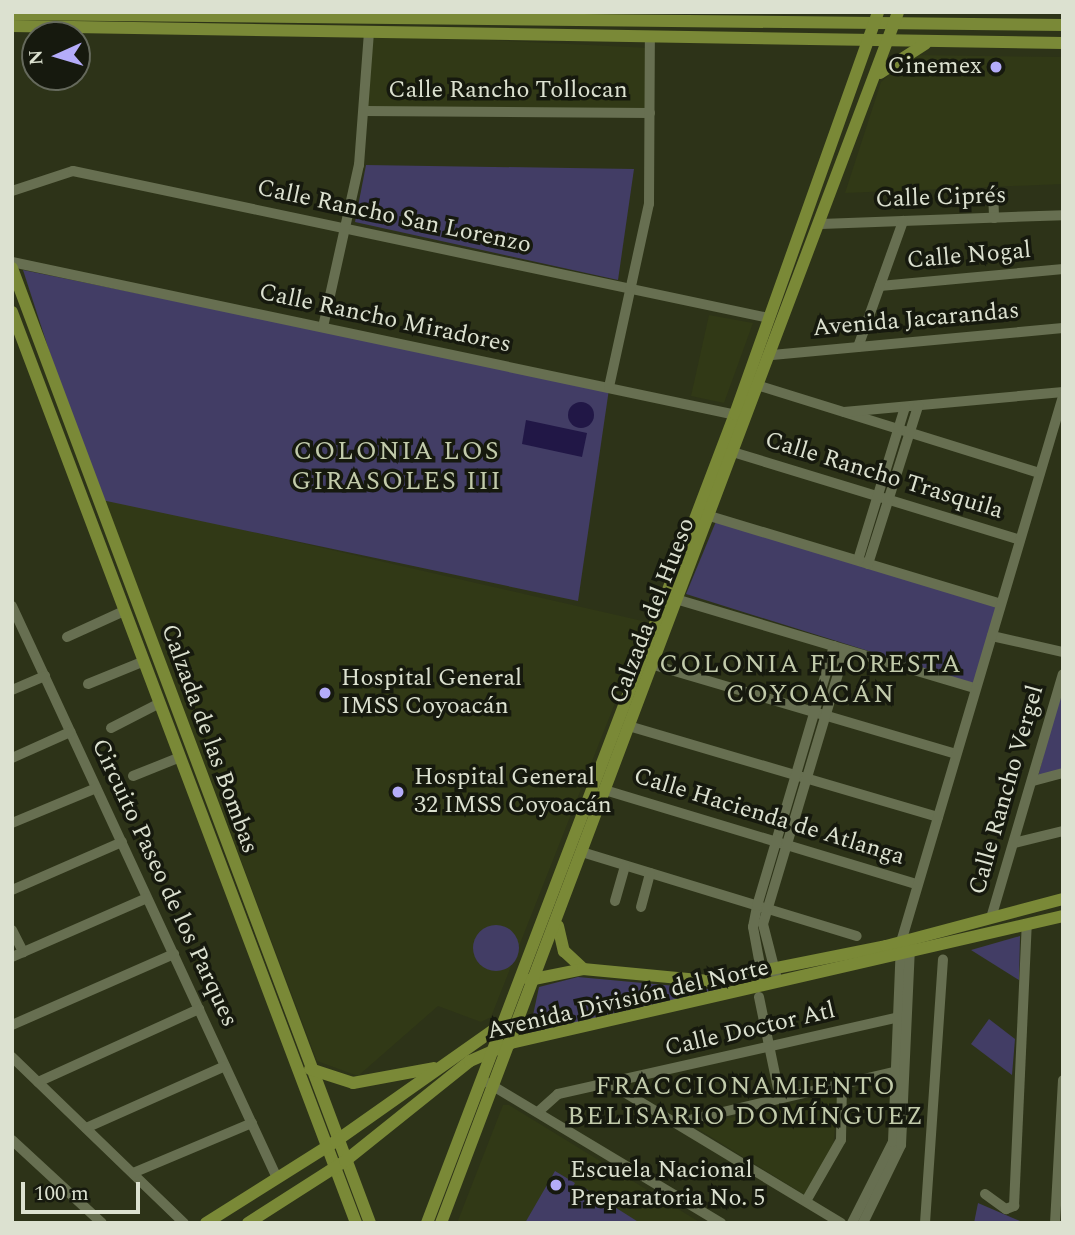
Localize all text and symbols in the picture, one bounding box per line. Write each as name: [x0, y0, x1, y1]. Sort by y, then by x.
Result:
north arrow: [21, 21, 91, 91]
text: N: [22, 49, 52, 66]
place label: Cinemex: [888, 53, 982, 81]
marker: Cinemex: [988, 59, 1004, 75]
street label: Calle Rancho Tollocan: [388, 77, 628, 105]
street label: Calle Rancho San Lorenzo: [254, 174, 534, 260]
street label: Calle Ciprés: [875, 181, 1007, 215]
street label: Calle Nogal: [906, 236, 1032, 276]
street label: Calle Rancho Miradores: [256, 278, 514, 360]
street label: Avenida Jacarandas: [811, 297, 1021, 343]
street label: Calle Rancho Trasquila: [761, 426, 1007, 526]
district label: COLONIA LOS GIRASOLES III: [293, 436, 501, 498]
street label: Calzada del Hueso: [604, 514, 702, 708]
street label: Calzada de las Bombas: [154, 620, 264, 858]
district label: COLONIA FLORESTA COYOACÁN: [661, 649, 961, 710]
place label: Hospital General IMSS Coyoacán: [341, 665, 522, 721]
street label: Calle Rancho Vergel: [963, 682, 1051, 898]
marker: Hospital General IMSS Coyoacán: [315, 683, 335, 703]
street label: Circuito Paseo de los Parques: [85, 735, 243, 1031]
street label: Calle Hacienda de Atlanga: [630, 762, 908, 872]
place label: Hospital General 32 IMSS Coyoacán: [414, 764, 612, 820]
marker: Hospital General 32 IMSS Coyoacán: [388, 782, 408, 802]
street label: Avenida División del Norte: [484, 954, 772, 1046]
street label: Calle Doctor Atl: [662, 996, 838, 1064]
district label: FRACCIONAMIENTO BELISARIO DOMÍNGUEZ: [569, 1071, 923, 1132]
place label: Escuela Nacional Preparatoria No. 5: [570, 1157, 765, 1213]
scale bar: [24, 1168, 144, 1212]
marker: Escuela Nacional Preparatoria No. 5: [548, 1177, 564, 1193]
text: 100 m: [34, 1178, 89, 1210]

